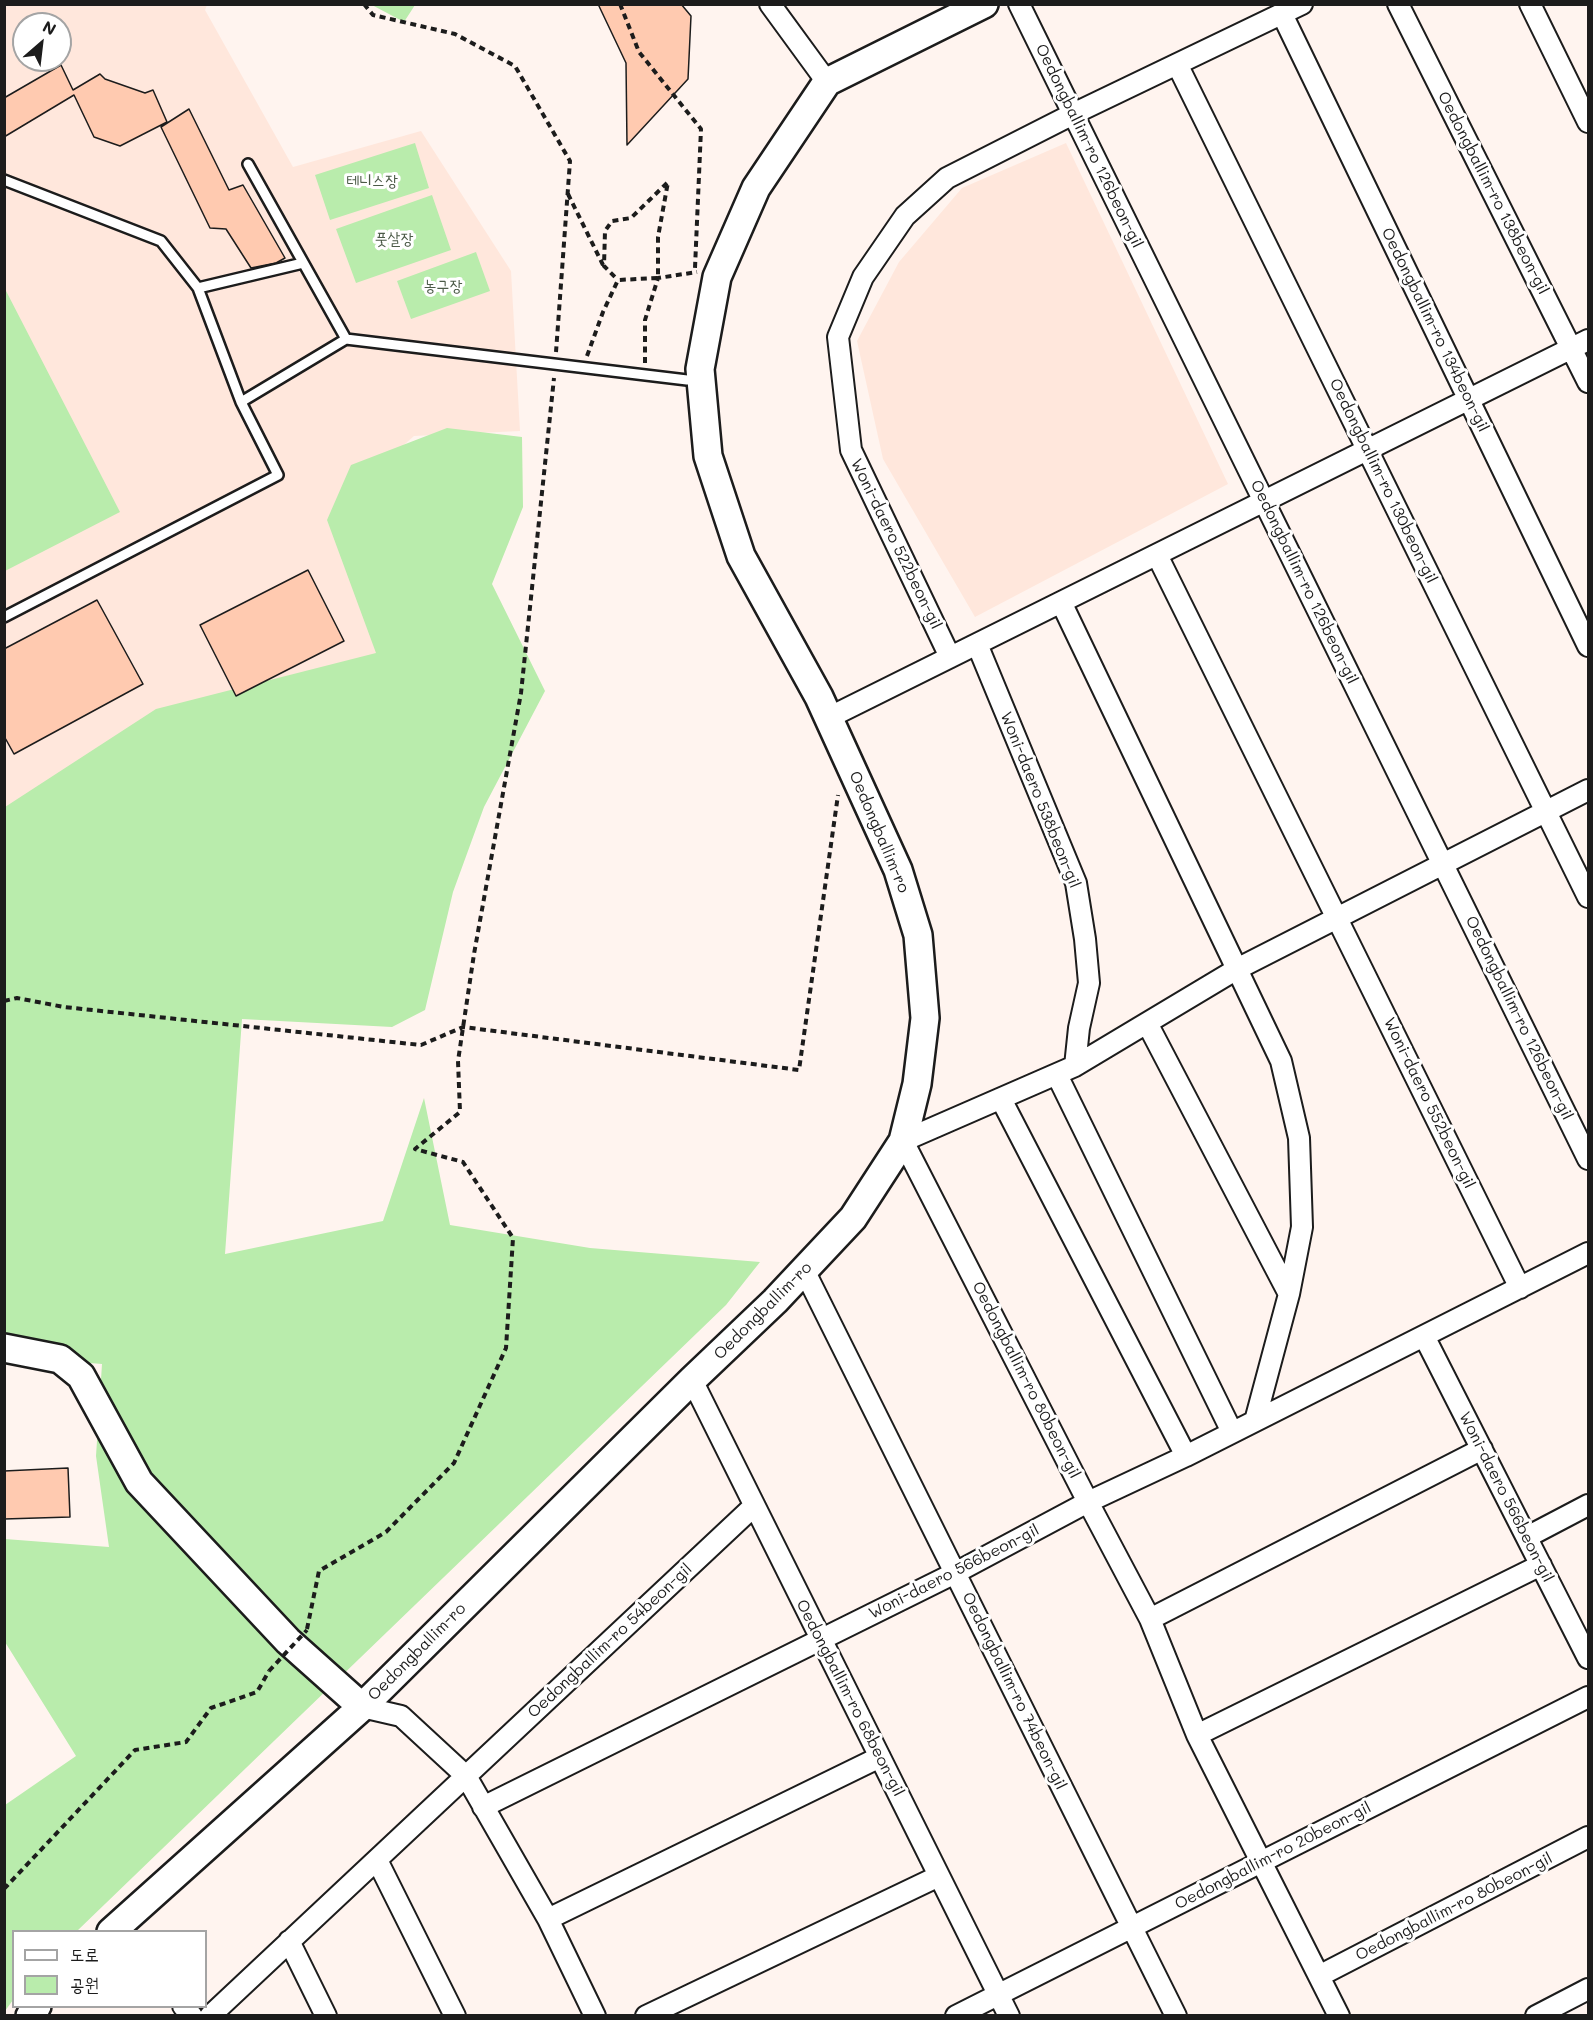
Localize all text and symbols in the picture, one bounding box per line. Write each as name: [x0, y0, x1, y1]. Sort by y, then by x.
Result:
north arrow: [12, 12, 72, 72]
text: N: [39, 15, 60, 40]
street label: Oedongballim-ro 126beon-gil: [1031, 41, 1147, 251]
street label: Oedongballim-ro 138beon-gil: [1433, 88, 1553, 298]
park label: 테니스장: [346, 171, 398, 191]
street label: Oedongballim-ro 134beon-gil: [1377, 225, 1493, 435]
park label: 풋살장: [375, 229, 413, 249]
park label: 농구장: [424, 276, 462, 296]
street label: Oedongballim-ro 130beon-gil: [1325, 376, 1441, 586]
street label: Woni-daero 522beon-gil: [846, 456, 946, 632]
street label: Oedongballim-ro 126beon-gil: [1246, 477, 1362, 687]
street label: Woni-daero 538beon-gil: [996, 709, 1084, 891]
street label: Oedongballim-ro: [845, 768, 913, 896]
street label: Oedongballim-ro 126beon-gil: [1461, 913, 1577, 1123]
street label: Woni-daero 552beon-gil: [1379, 1014, 1479, 1192]
street label: Oedongballim-ro: [710, 1258, 816, 1364]
street label: Oedongballim-ro 80beon-gil: [968, 1278, 1084, 1482]
street label: Woni-daero 566beon-gil: [1455, 1409, 1557, 1585]
street label: Woni-daero 566beon-gil: [866, 1521, 1042, 1623]
street label: Oedongballim-ro 54beon-gil: [524, 1560, 696, 1722]
street label: Oedongballim-ro 74beon-gil: [958, 1589, 1070, 1793]
street label: Oedongballim-ro 68beon-gil: [792, 1596, 908, 1800]
street label: Oedongballim-ro: [364, 1599, 470, 1705]
street label: Oedongballim-ro 20beon-gil: [1172, 1798, 1374, 1914]
street label: Oedongballim-ro 80beon-gil: [1352, 1849, 1556, 1965]
legend: [12, 1930, 207, 2008]
text: 도로: [70, 1942, 99, 1966]
text: 공원: [70, 1972, 99, 1996]

